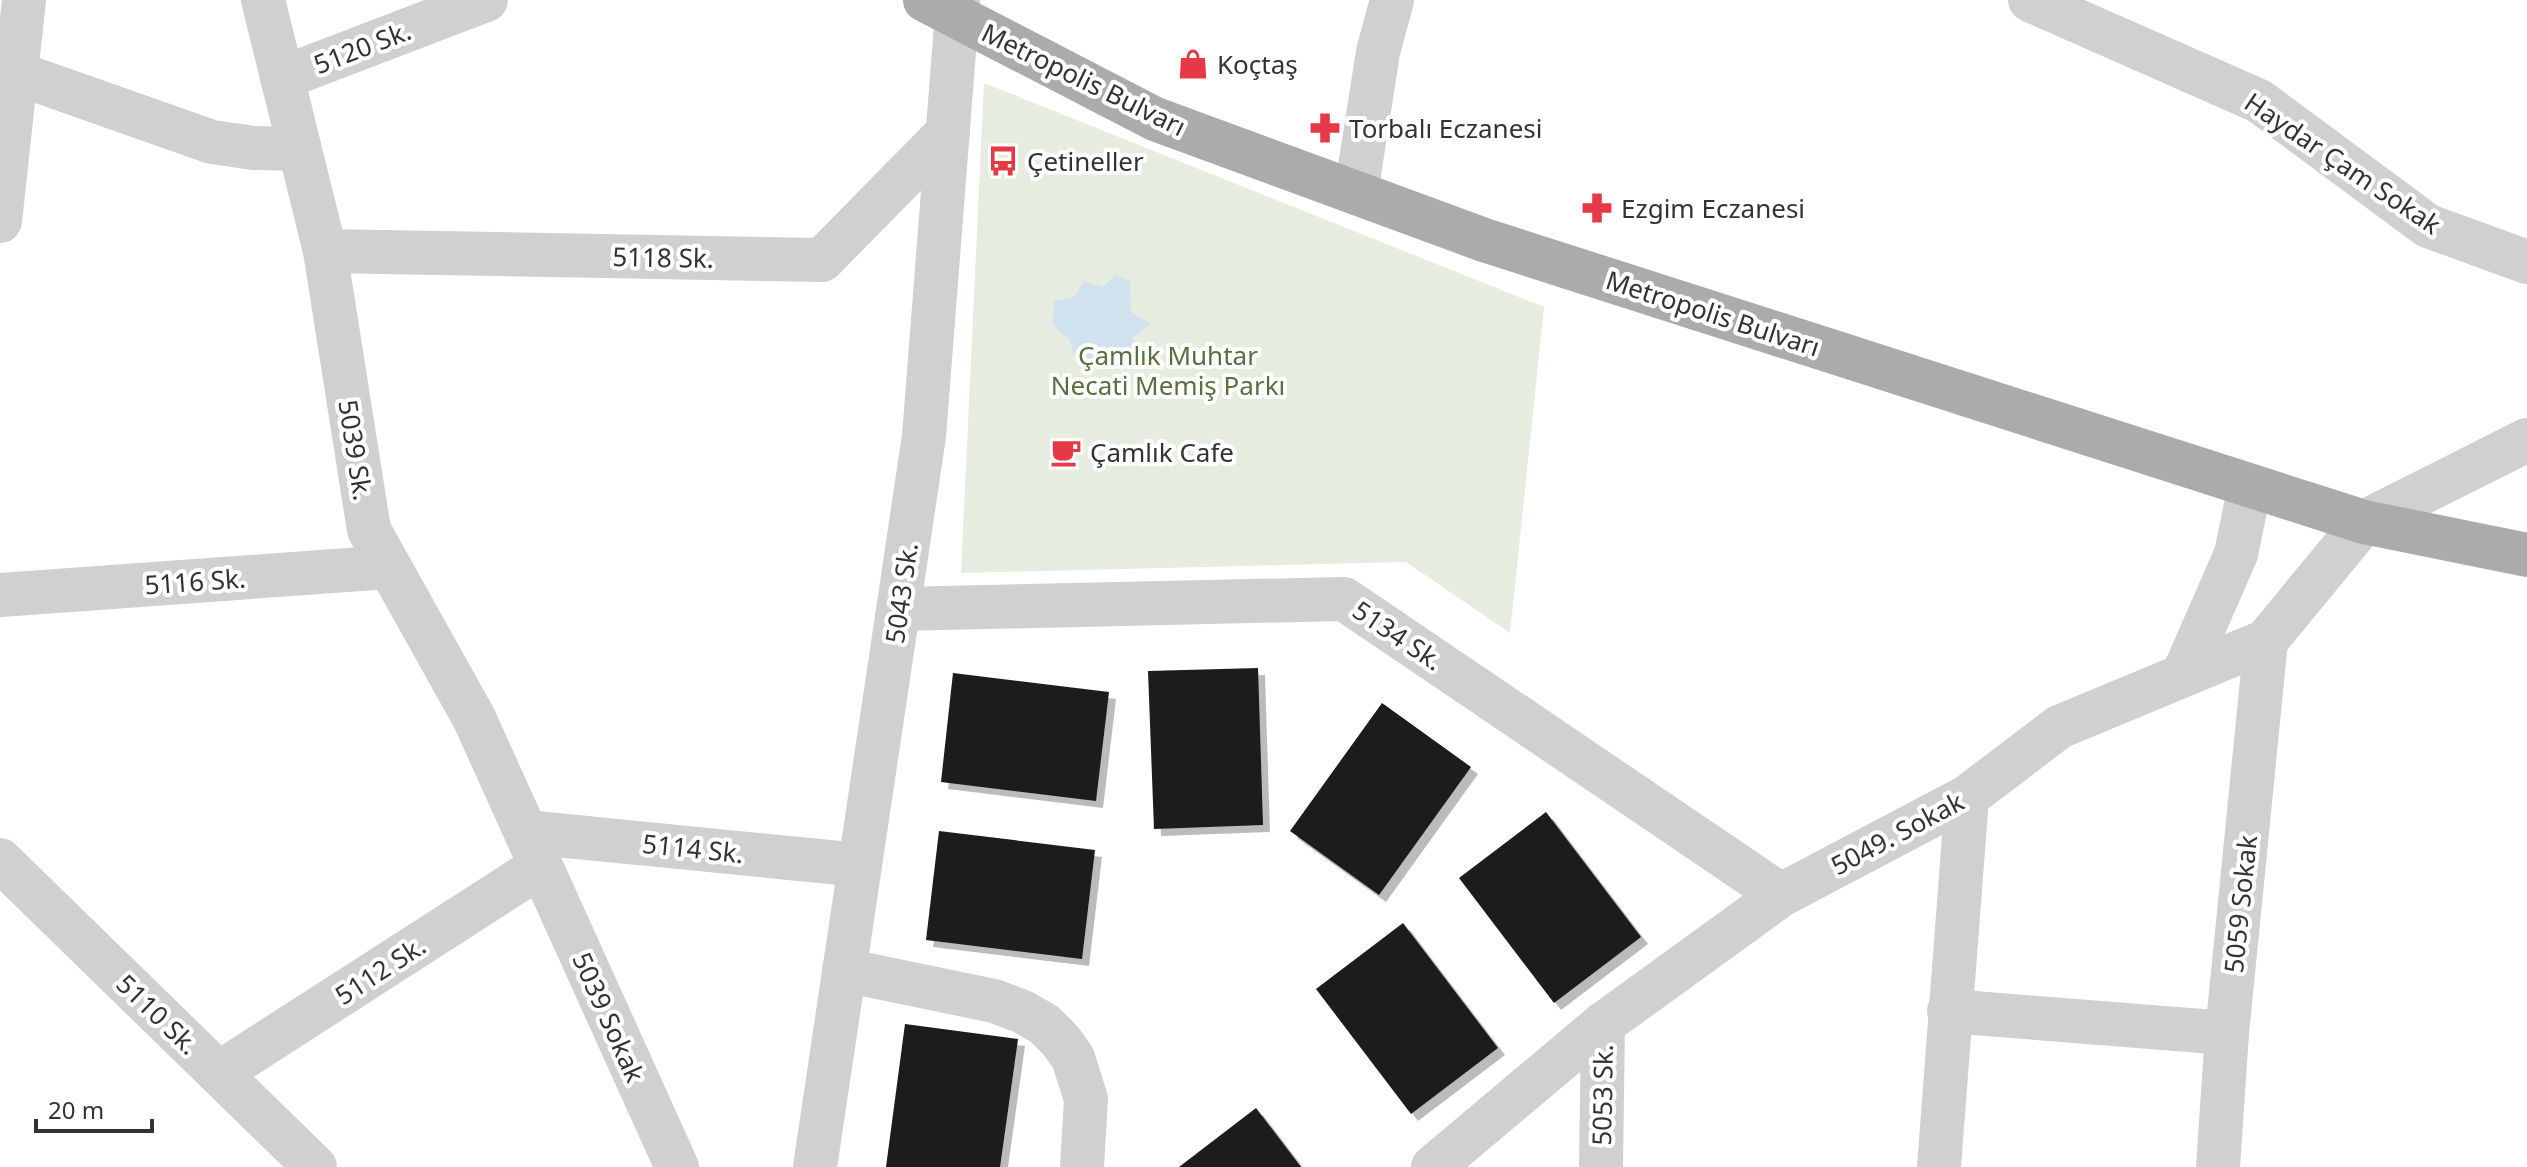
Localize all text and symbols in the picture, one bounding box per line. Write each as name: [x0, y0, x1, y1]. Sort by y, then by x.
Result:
street label: 5120 Sk.: [308, 12, 416, 82]
street label: Metropolis Bulvarı: [976, 14, 1192, 144]
place label: Koçtaş: [1217, 46, 1298, 82]
shop icon: Koçtaş: [1176, 47, 1210, 81]
street label: Haydar Çam Sokak: [2238, 84, 2448, 242]
place label: Torbalı Eczanesi: [1349, 110, 1543, 146]
pharmacy icon: Torbalı Eczanesi: [1308, 111, 1342, 145]
place label: Çetineller: [1027, 143, 1144, 179]
bus stop icon: Çetineller: [986, 144, 1020, 178]
place label: Ezgim Eczanesi: [1621, 190, 1805, 226]
pharmacy icon: Ezgim Eczanesi: [1580, 191, 1614, 225]
street label: 5118 Sk.: [612, 238, 714, 276]
street label: Metropolis Bulvarı: [1601, 261, 1825, 365]
park label: Çamlık Muhtar Necati Memiş Parkı: [1051, 337, 1285, 403]
street label: 5039 Sk.: [330, 397, 382, 503]
place label: Çamlık Cafe: [1090, 434, 1234, 470]
cafe icon: Çamlık Cafe: [1049, 435, 1083, 469]
street label: 5043 Sk.: [876, 540, 926, 646]
street label: 5116 Sk.: [143, 560, 247, 602]
street label: 5134 Sk.: [1346, 592, 1450, 678]
street label: 5049. Sokak: [1824, 783, 1970, 883]
street label: 5114 Sk.: [641, 825, 745, 871]
street label: 5059 Sokak: [2215, 833, 2265, 975]
street label: 5112 Sk.: [328, 927, 432, 1013]
street label: 5039 Sokak: [564, 946, 654, 1088]
street label: 5110 Sk.: [109, 966, 207, 1062]
street label: 5053 Sk.: [1583, 1044, 1621, 1146]
scale bar: [36, 1083, 152, 1133]
text: 20 m: [48, 1093, 104, 1126]

